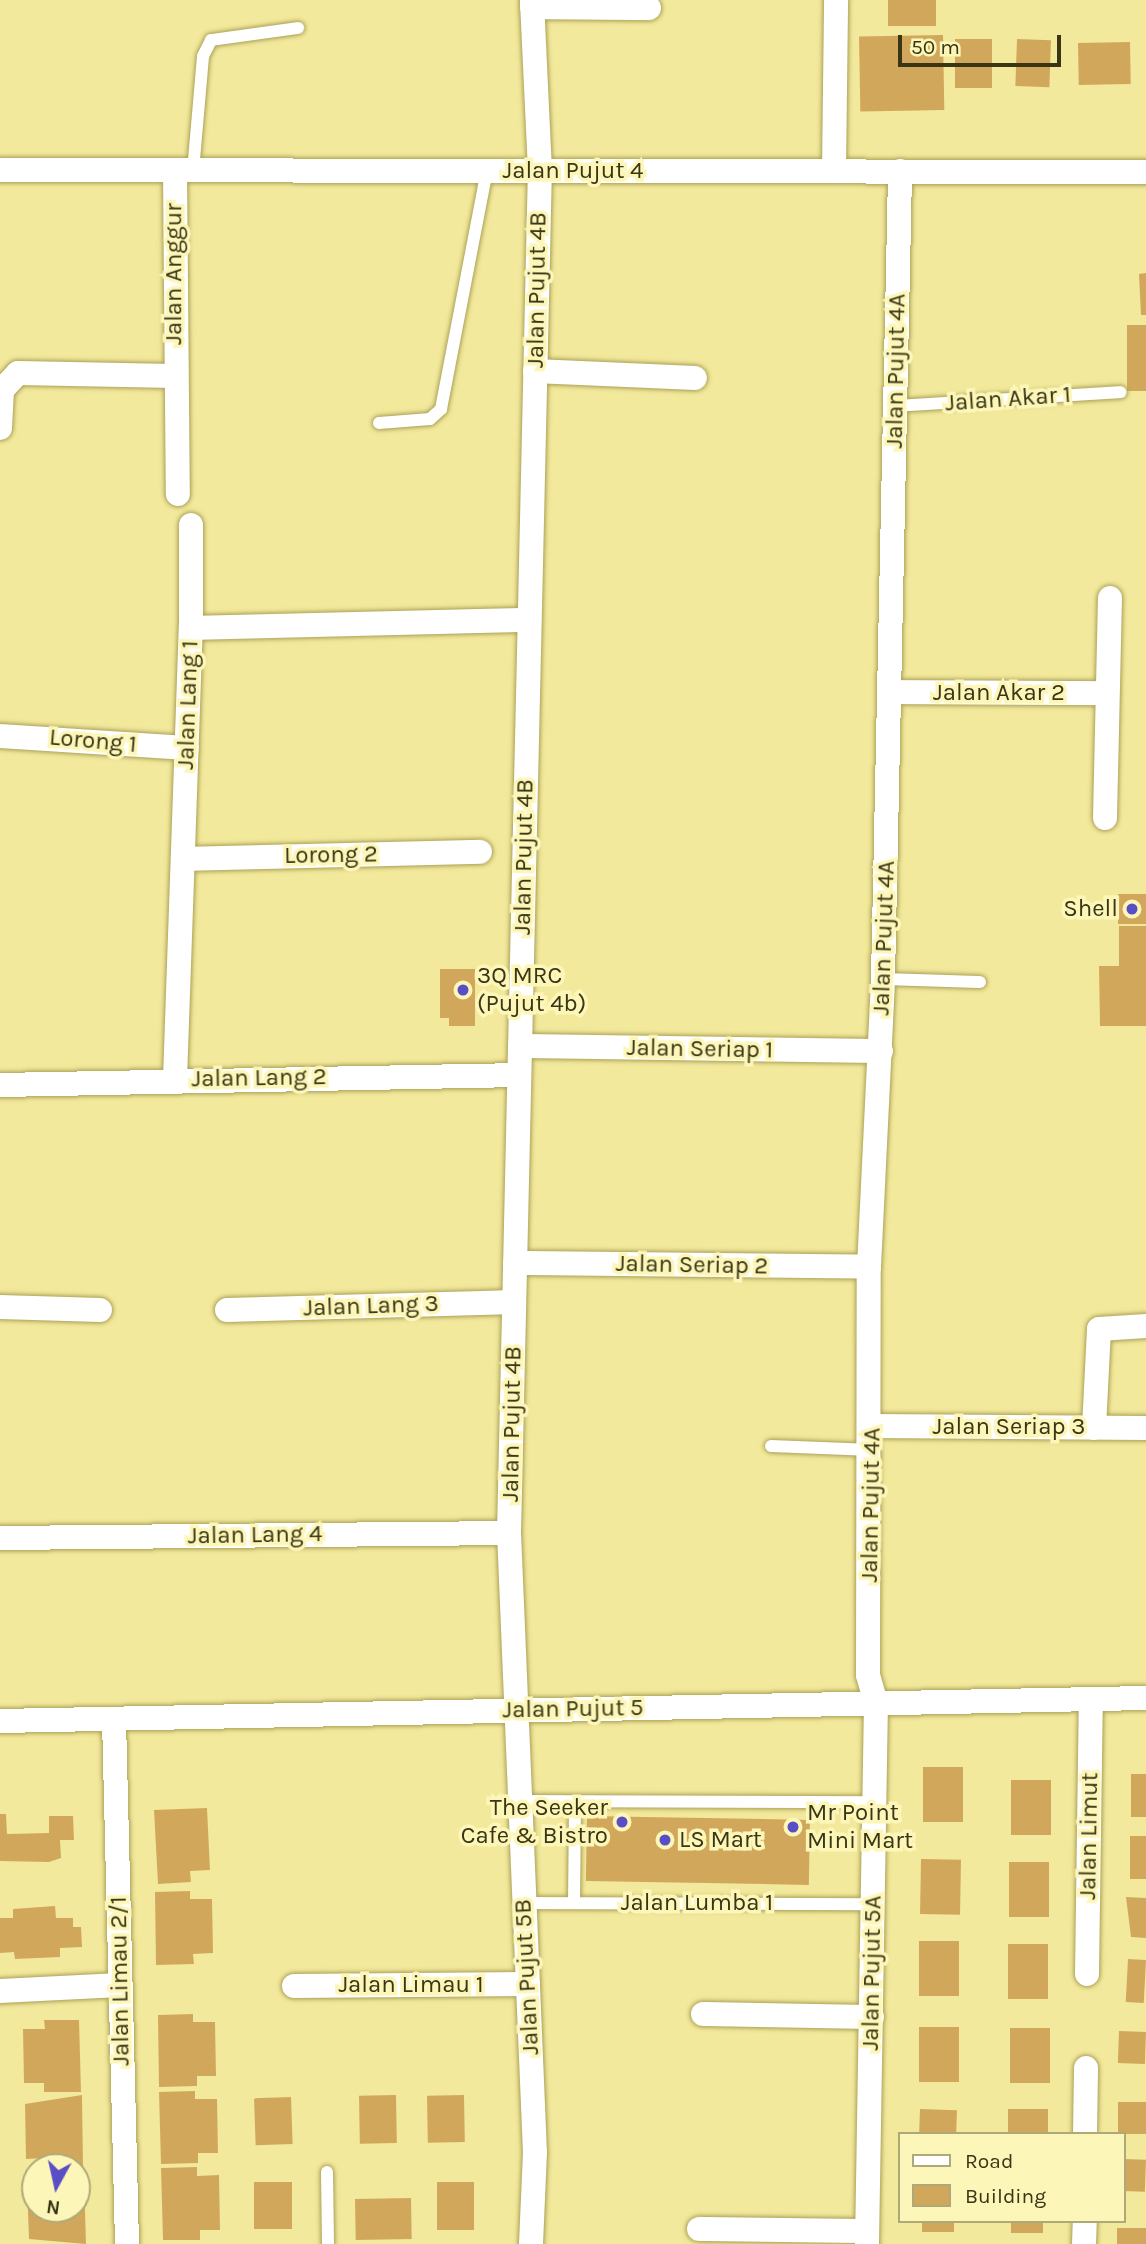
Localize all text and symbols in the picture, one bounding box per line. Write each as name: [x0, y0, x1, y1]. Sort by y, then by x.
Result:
scale bar: [901, 21, 1064, 65]
text: 50 m: [911, 35, 960, 59]
street label: Jalan Pujut 4: [502, 157, 644, 185]
street label: Jalan Anggur: [160, 203, 188, 345]
street label: Jalan Pujut 4B: [521, 212, 553, 368]
street label: Jalan Pujut 4A: [880, 293, 912, 449]
street label: Jalan Akar 1: [944, 380, 1072, 418]
street label: Jalan Lang 1: [171, 640, 205, 770]
street label: Jalan Akar 2: [933, 679, 1065, 707]
street label: Lorong 1: [48, 723, 138, 759]
street label: Jalan Pujut 4B: [508, 779, 540, 935]
street label: Lorong 2: [284, 840, 378, 870]
street label: Jalan Pujut 4A: [867, 860, 901, 1016]
place label: Shell: [1063, 895, 1118, 923]
marker: Shell: [1124, 901, 1140, 917]
place label: 3Q MRC (Pujut 4b): [477, 962, 586, 1018]
marker: 3Q MRC (Pujut 4b): [455, 982, 471, 998]
street label: Jalan Seriap 1: [626, 1033, 774, 1065]
street label: Jalan Lang 2: [191, 1062, 327, 1094]
street label: Jalan Seriap 2: [616, 1249, 768, 1281]
street label: Jalan Lang 3: [303, 1289, 439, 1323]
street label: Jalan Pujut 4B: [496, 1346, 528, 1502]
street label: Jalan Seriap 3: [933, 1413, 1085, 1441]
street label: Jalan Pujut 4A: [855, 1427, 887, 1583]
street label: Jalan Lang 4: [187, 1519, 323, 1551]
street label: Jalan Pujut 5: [502, 1693, 644, 1725]
street label: Jalan Limut: [1073, 1772, 1105, 1900]
place label: The Seeker Cafe & Bistro: [461, 1794, 608, 1850]
place label: Mr Point Mini Mart: [807, 1799, 913, 1855]
marker: The Seeker Cafe & Bistro: [614, 1814, 630, 1830]
marker: Mr Point Mini Mart: [785, 1819, 801, 1835]
place label: LS Mart: [679, 1826, 762, 1854]
marker: LS Mart: [657, 1832, 673, 1848]
street label: Jalan Lumba 1: [621, 1889, 773, 1917]
street label: Jalan Pujut 5A: [856, 1895, 888, 2051]
street label: Jalan Limau 2/1: [104, 1896, 136, 2066]
street label: Jalan Pujut 5B: [509, 1898, 545, 2056]
street label: Jalan Limau 1: [338, 1971, 484, 1999]
legend: [898, 2132, 1125, 2223]
text: Road: [965, 2149, 1013, 2173]
north arrow: [21, 2153, 91, 2223]
text: Building: [965, 2184, 1046, 2208]
text: N: [45, 2195, 62, 2219]

